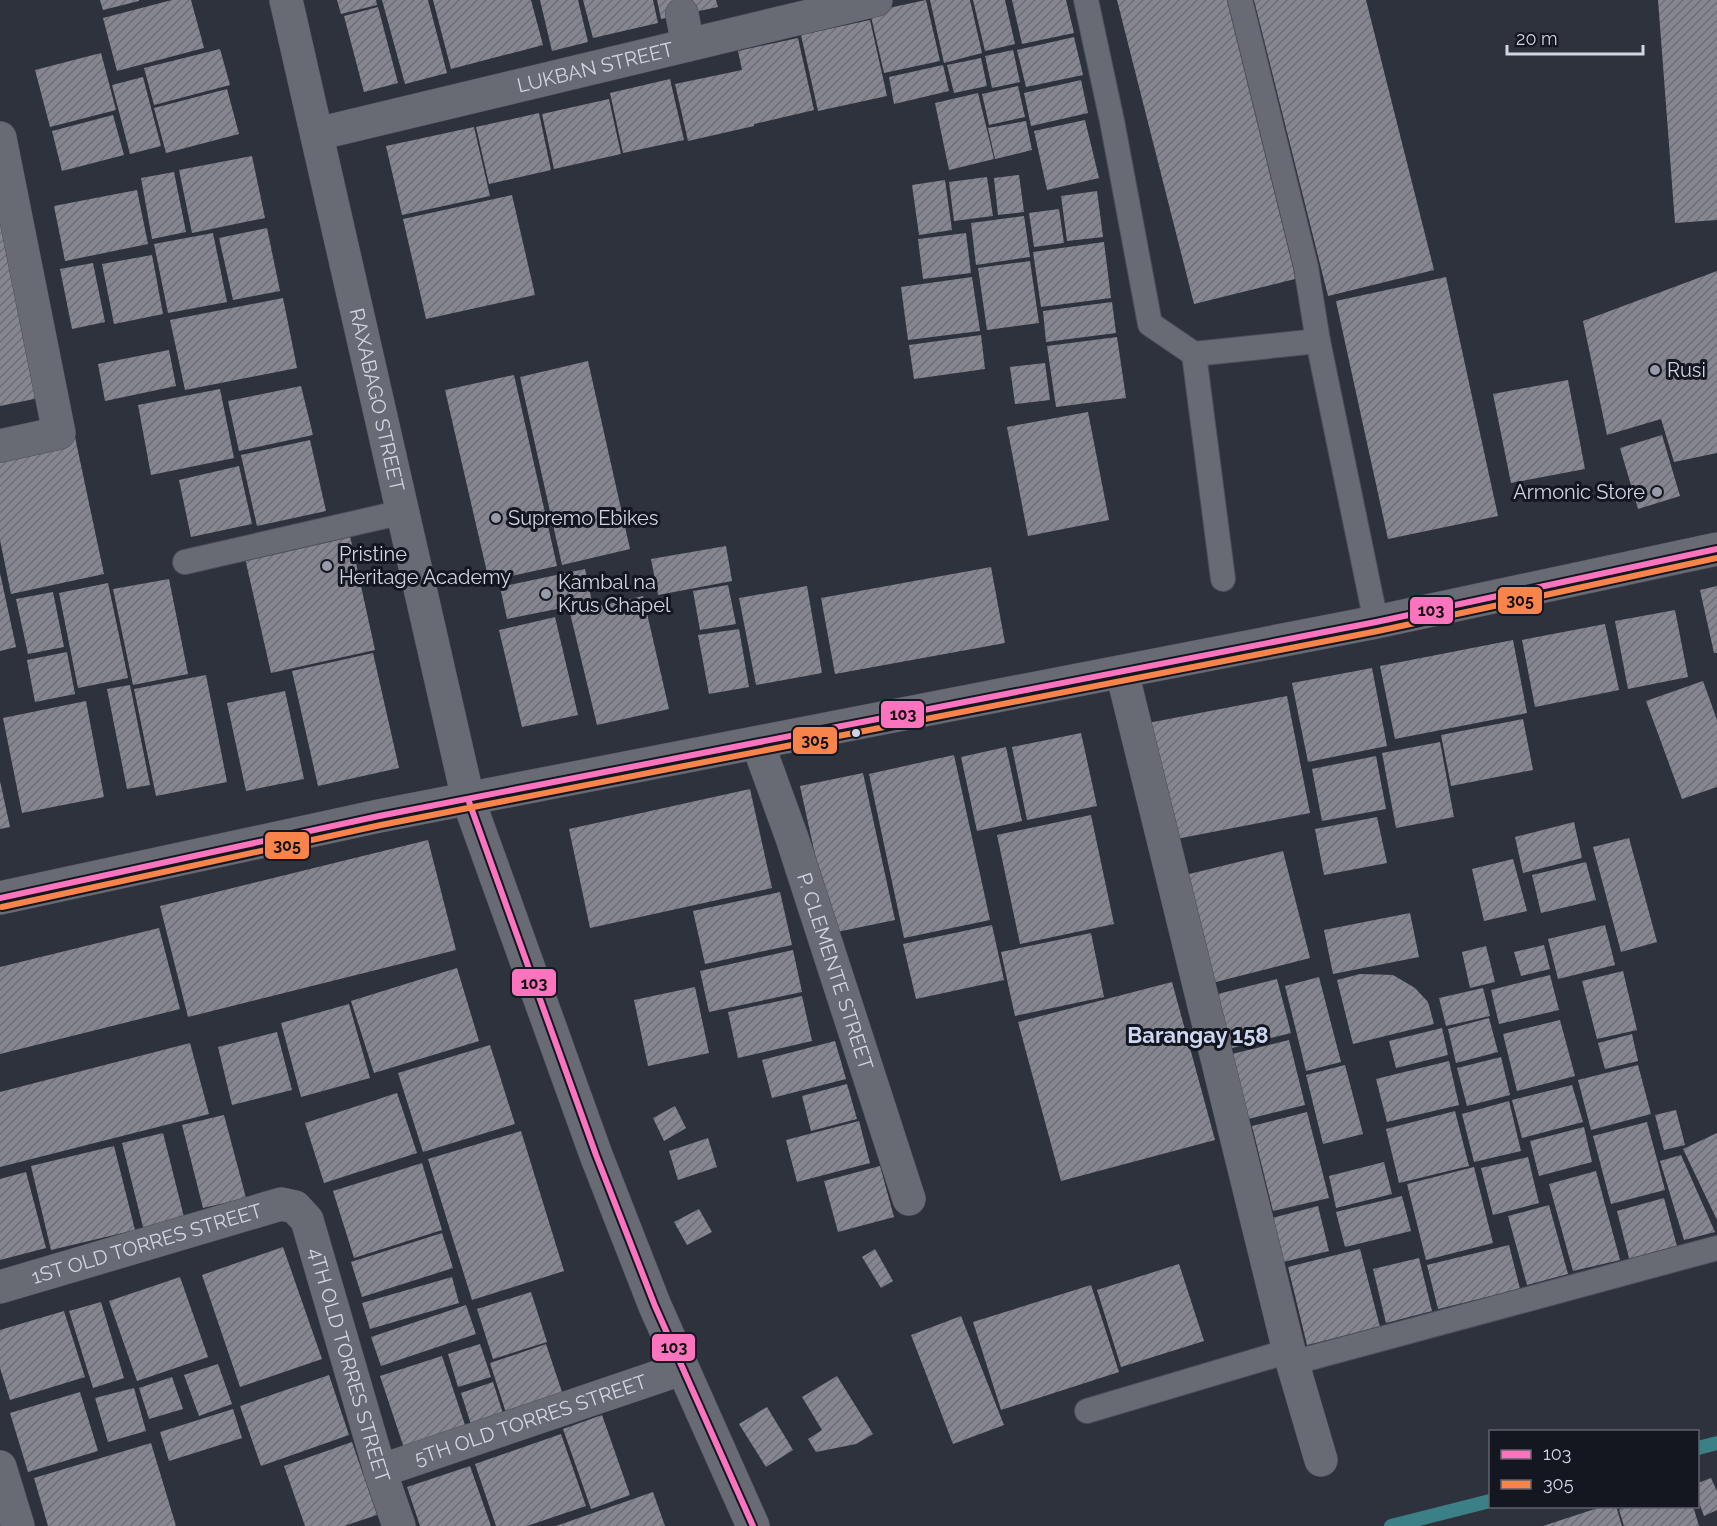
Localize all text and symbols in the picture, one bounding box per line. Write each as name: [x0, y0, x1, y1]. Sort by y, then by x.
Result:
scale bar: [1507, 18, 1644, 56]
text: 20 m: [1516, 28, 1558, 49]
street label: LUKBAN STREET: [514, 37, 676, 98]
street label: RAXABAGO STREET: [345, 306, 410, 494]
place label: Rusi: [1667, 358, 1706, 382]
marker: Rusi: [1648, 363, 1662, 377]
place label: Armonic Store: [1513, 480, 1645, 504]
marker: Armonic Store: [1650, 485, 1664, 499]
place label: Supremo Ebikes: [508, 506, 659, 530]
marker: Supremo Ebikes: [489, 511, 503, 525]
place label: Pristine Heritage Academy: [339, 542, 511, 589]
marker: Pristine Heritage Academy: [320, 559, 334, 573]
place label: Kambal na Krus Chapel: [558, 570, 671, 617]
line badge: 305: [1497, 586, 1543, 615]
marker: Kambal na Krus Chapel: [539, 587, 553, 601]
text: 305: [1506, 591, 1534, 610]
line badge: 103: [1409, 596, 1454, 625]
text: 103: [1418, 601, 1444, 620]
line badge: 103: [880, 700, 925, 729]
text: 103: [890, 705, 916, 724]
line badge: 305: [792, 726, 838, 755]
unlabelled marker: [850, 727, 862, 739]
text: 305: [801, 731, 829, 750]
line badge: 305: [264, 831, 310, 860]
text: 305: [273, 836, 301, 855]
street label: P. CLEMENTE STREET: [792, 870, 878, 1073]
line badge: 103: [511, 968, 557, 997]
text: 103: [521, 974, 547, 993]
district label: Barangay 158: [1127, 1022, 1269, 1048]
street label: 1ST OLD TORRES STREET: [29, 1198, 265, 1289]
street label: 4TH OLD TORRES STREET: [304, 1245, 395, 1486]
line badge: 103: [651, 1333, 696, 1362]
text: 103: [661, 1338, 687, 1357]
street label: 5TH OLD TORRES STREET: [411, 1369, 650, 1471]
legend: [1489, 1430, 1699, 1508]
text: 103: [1543, 1443, 1571, 1464]
text: 305: [1543, 1473, 1574, 1494]

